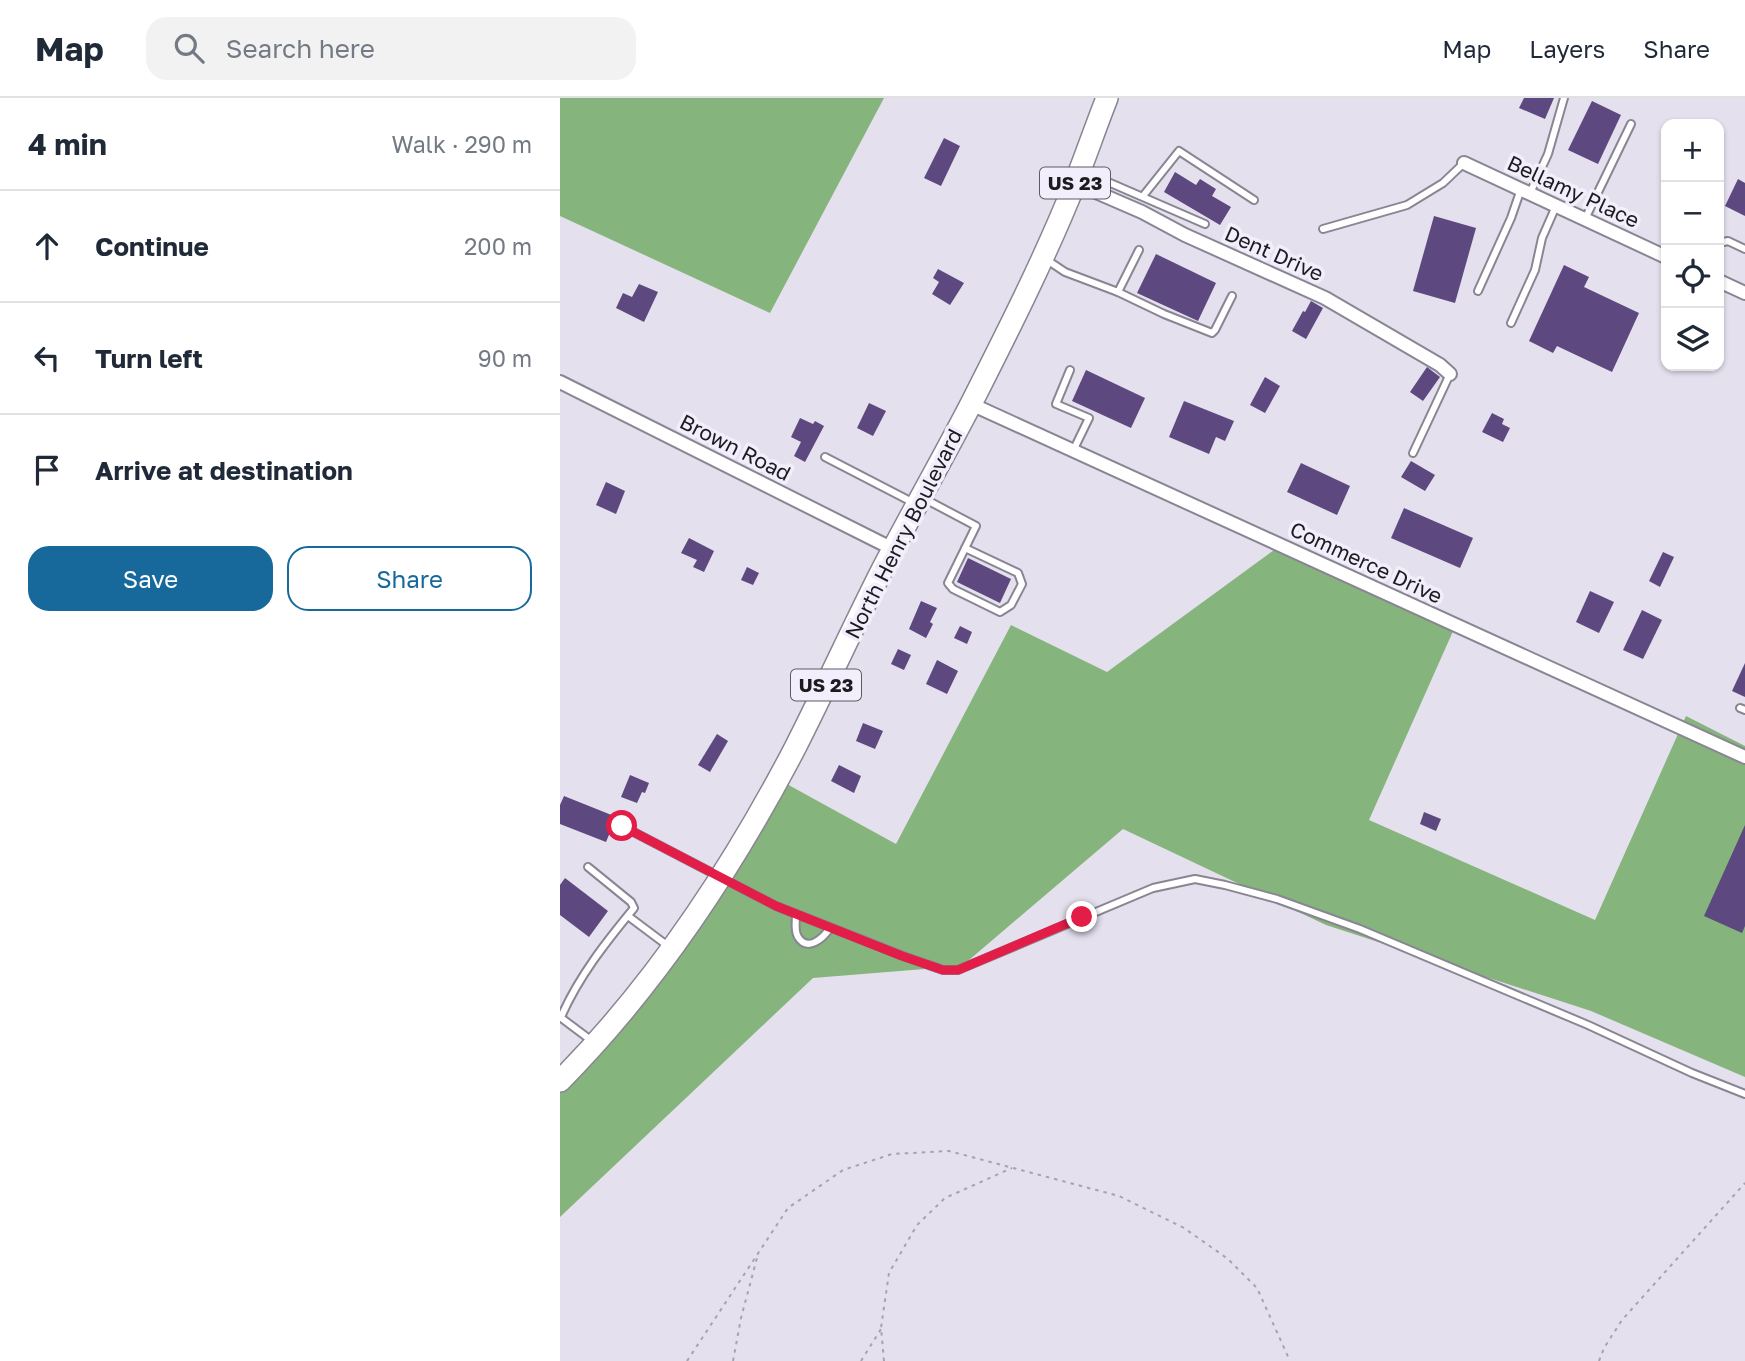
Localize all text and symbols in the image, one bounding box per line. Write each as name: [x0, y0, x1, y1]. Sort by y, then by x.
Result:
search box: [146, 17, 636, 80]
text: Map: [35, 29, 104, 68]
icon: search: [170, 29, 208, 67]
text: Search here: [226, 33, 375, 64]
text: Map: [1442, 34, 1491, 63]
text: Layers: [1529, 34, 1605, 63]
text: Share: [1643, 34, 1710, 63]
map controls: [1661, 119, 1724, 371]
button: +: [1661, 119, 1724, 182]
text: 4 min: [28, 126, 107, 162]
text: Walk · 290 m: [391, 130, 532, 158]
street label: Bellamy Place: [1503, 149, 1644, 233]
road number: US 23: [1040, 167, 1110, 198]
button: −: [1661, 182, 1724, 245]
street label: Dent Drive: [1221, 220, 1328, 286]
icon: ahead: [28, 227, 66, 265]
text: Continue: [95, 231, 209, 262]
text: 200 m: [464, 232, 532, 260]
button: locate: [1661, 245, 1724, 308]
button: layers: [1661, 308, 1724, 371]
icon: left: [28, 339, 66, 377]
text: Turn left: [95, 343, 203, 374]
text: 90 m: [478, 344, 532, 372]
street label: Brown Road: [676, 408, 795, 486]
street label: North Henry Boulevard: [839, 424, 967, 643]
icon: arrive: [28, 451, 66, 489]
text: Arrive at destination: [95, 455, 353, 486]
street label: Commerce Drive: [1286, 515, 1447, 609]
button: Save: [28, 546, 273, 611]
button: Share: [287, 546, 532, 611]
road number: US 23: [791, 670, 861, 700]
route start: [606, 810, 637, 841]
route end: [1066, 901, 1097, 932]

